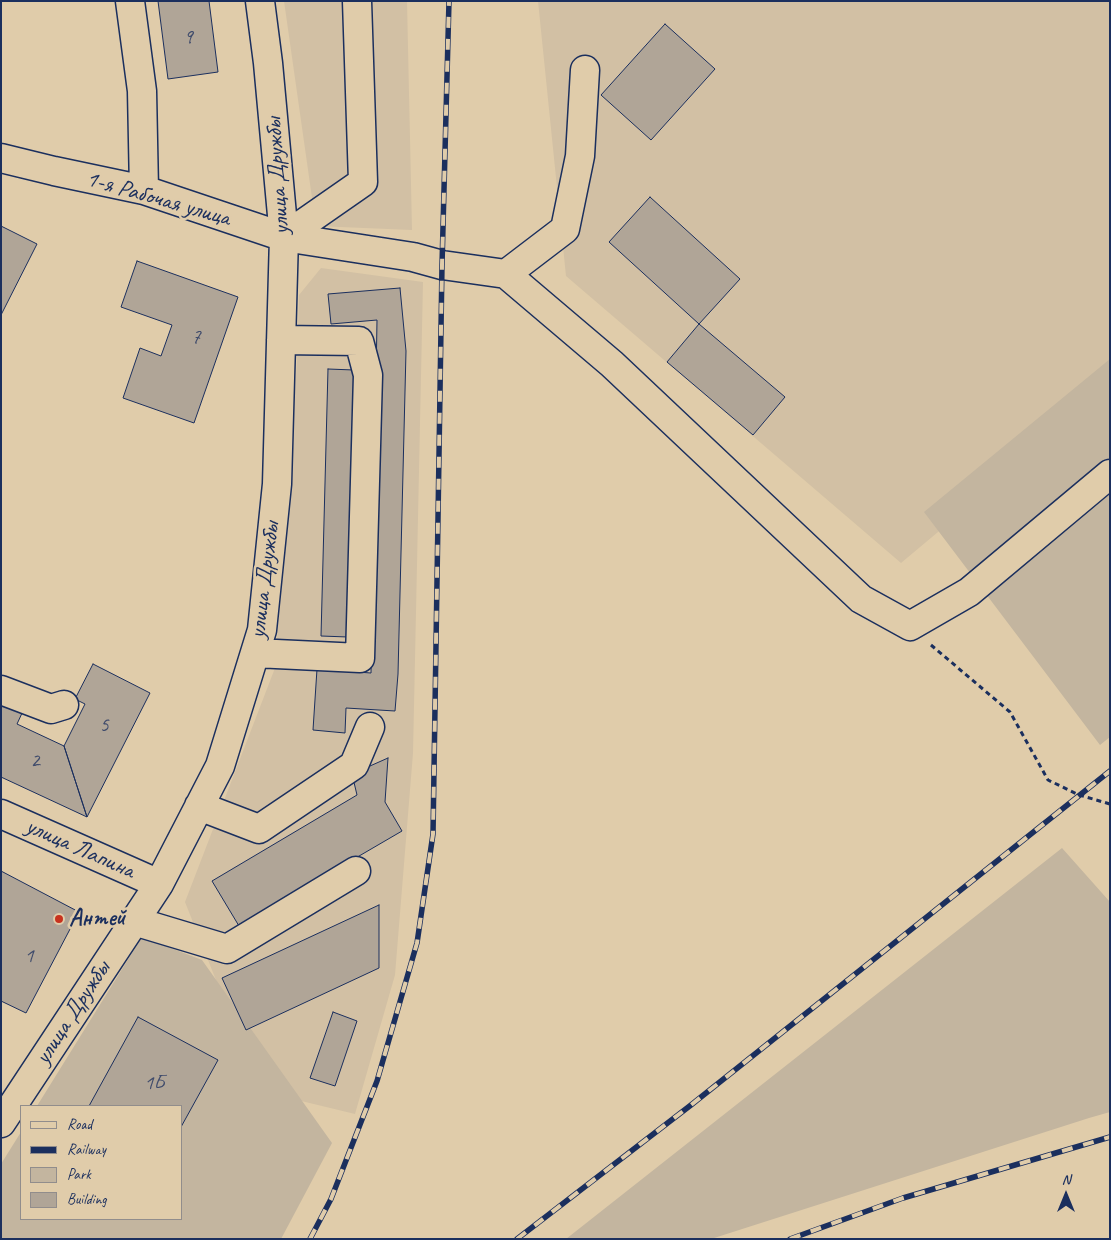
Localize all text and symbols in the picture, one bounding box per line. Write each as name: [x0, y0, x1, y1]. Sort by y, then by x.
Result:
house number: 9: [183, 24, 193, 50]
street label: улица Дружбы: [260, 116, 296, 236]
street label: 1-я Рабочая улица: [82, 165, 234, 233]
house number: 7: [191, 324, 201, 350]
street label: улица Дружбы: [244, 520, 286, 640]
house number: 5: [99, 712, 109, 738]
house number: 2: [30, 748, 40, 774]
street label: улица Лапина: [21, 812, 139, 886]
place label: Антей: [69, 905, 125, 933]
marker: Антей: [53, 913, 65, 925]
house number: 1: [24, 943, 34, 969]
street label: улица Дружбы: [29, 956, 117, 1070]
house number: 1Б: [144, 1070, 164, 1096]
legend: [20, 1105, 182, 1220]
text: Road: [67, 1115, 92, 1134]
text: Railway: [67, 1140, 106, 1159]
text: Park: [67, 1165, 91, 1184]
north arrow: [1041, 1170, 1091, 1220]
text: N: [1062, 1171, 1070, 1188]
text: Building: [67, 1190, 106, 1209]

